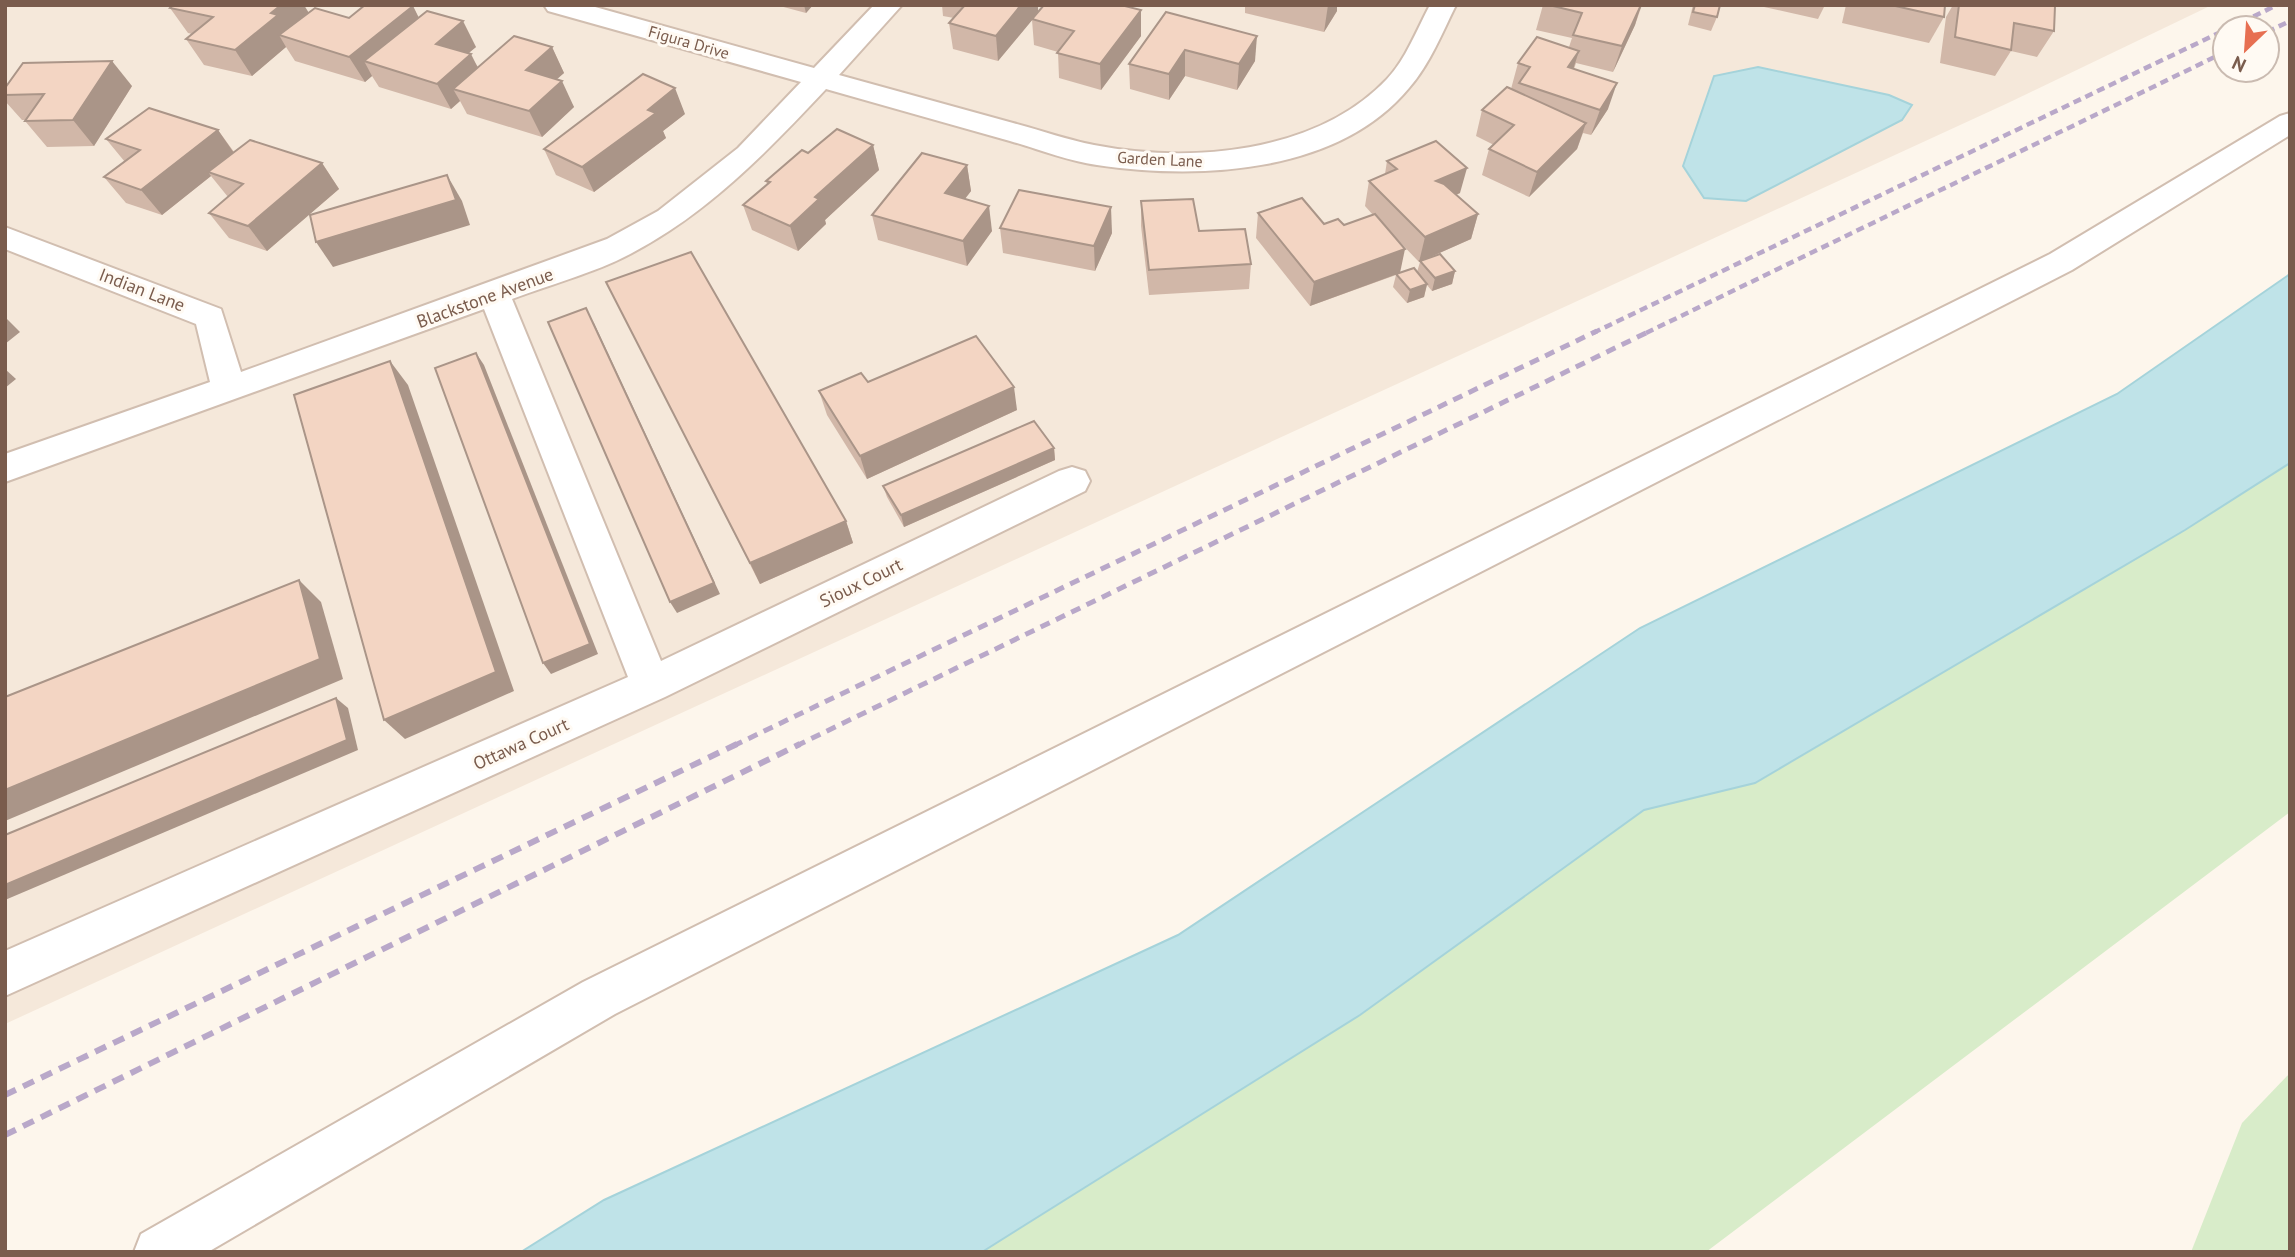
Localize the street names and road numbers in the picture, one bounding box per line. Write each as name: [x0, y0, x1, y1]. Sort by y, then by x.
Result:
street label: Figura Drive: [646, 21, 732, 63]
street label: Garden Lane: [1117, 147, 1203, 171]
street label: Blackstone Avenue: [413, 262, 556, 333]
street label: Indian Lane: [96, 263, 188, 316]
street label: Sioux Court: [816, 553, 906, 612]
street label: Ottawa Court: [469, 712, 572, 775]

